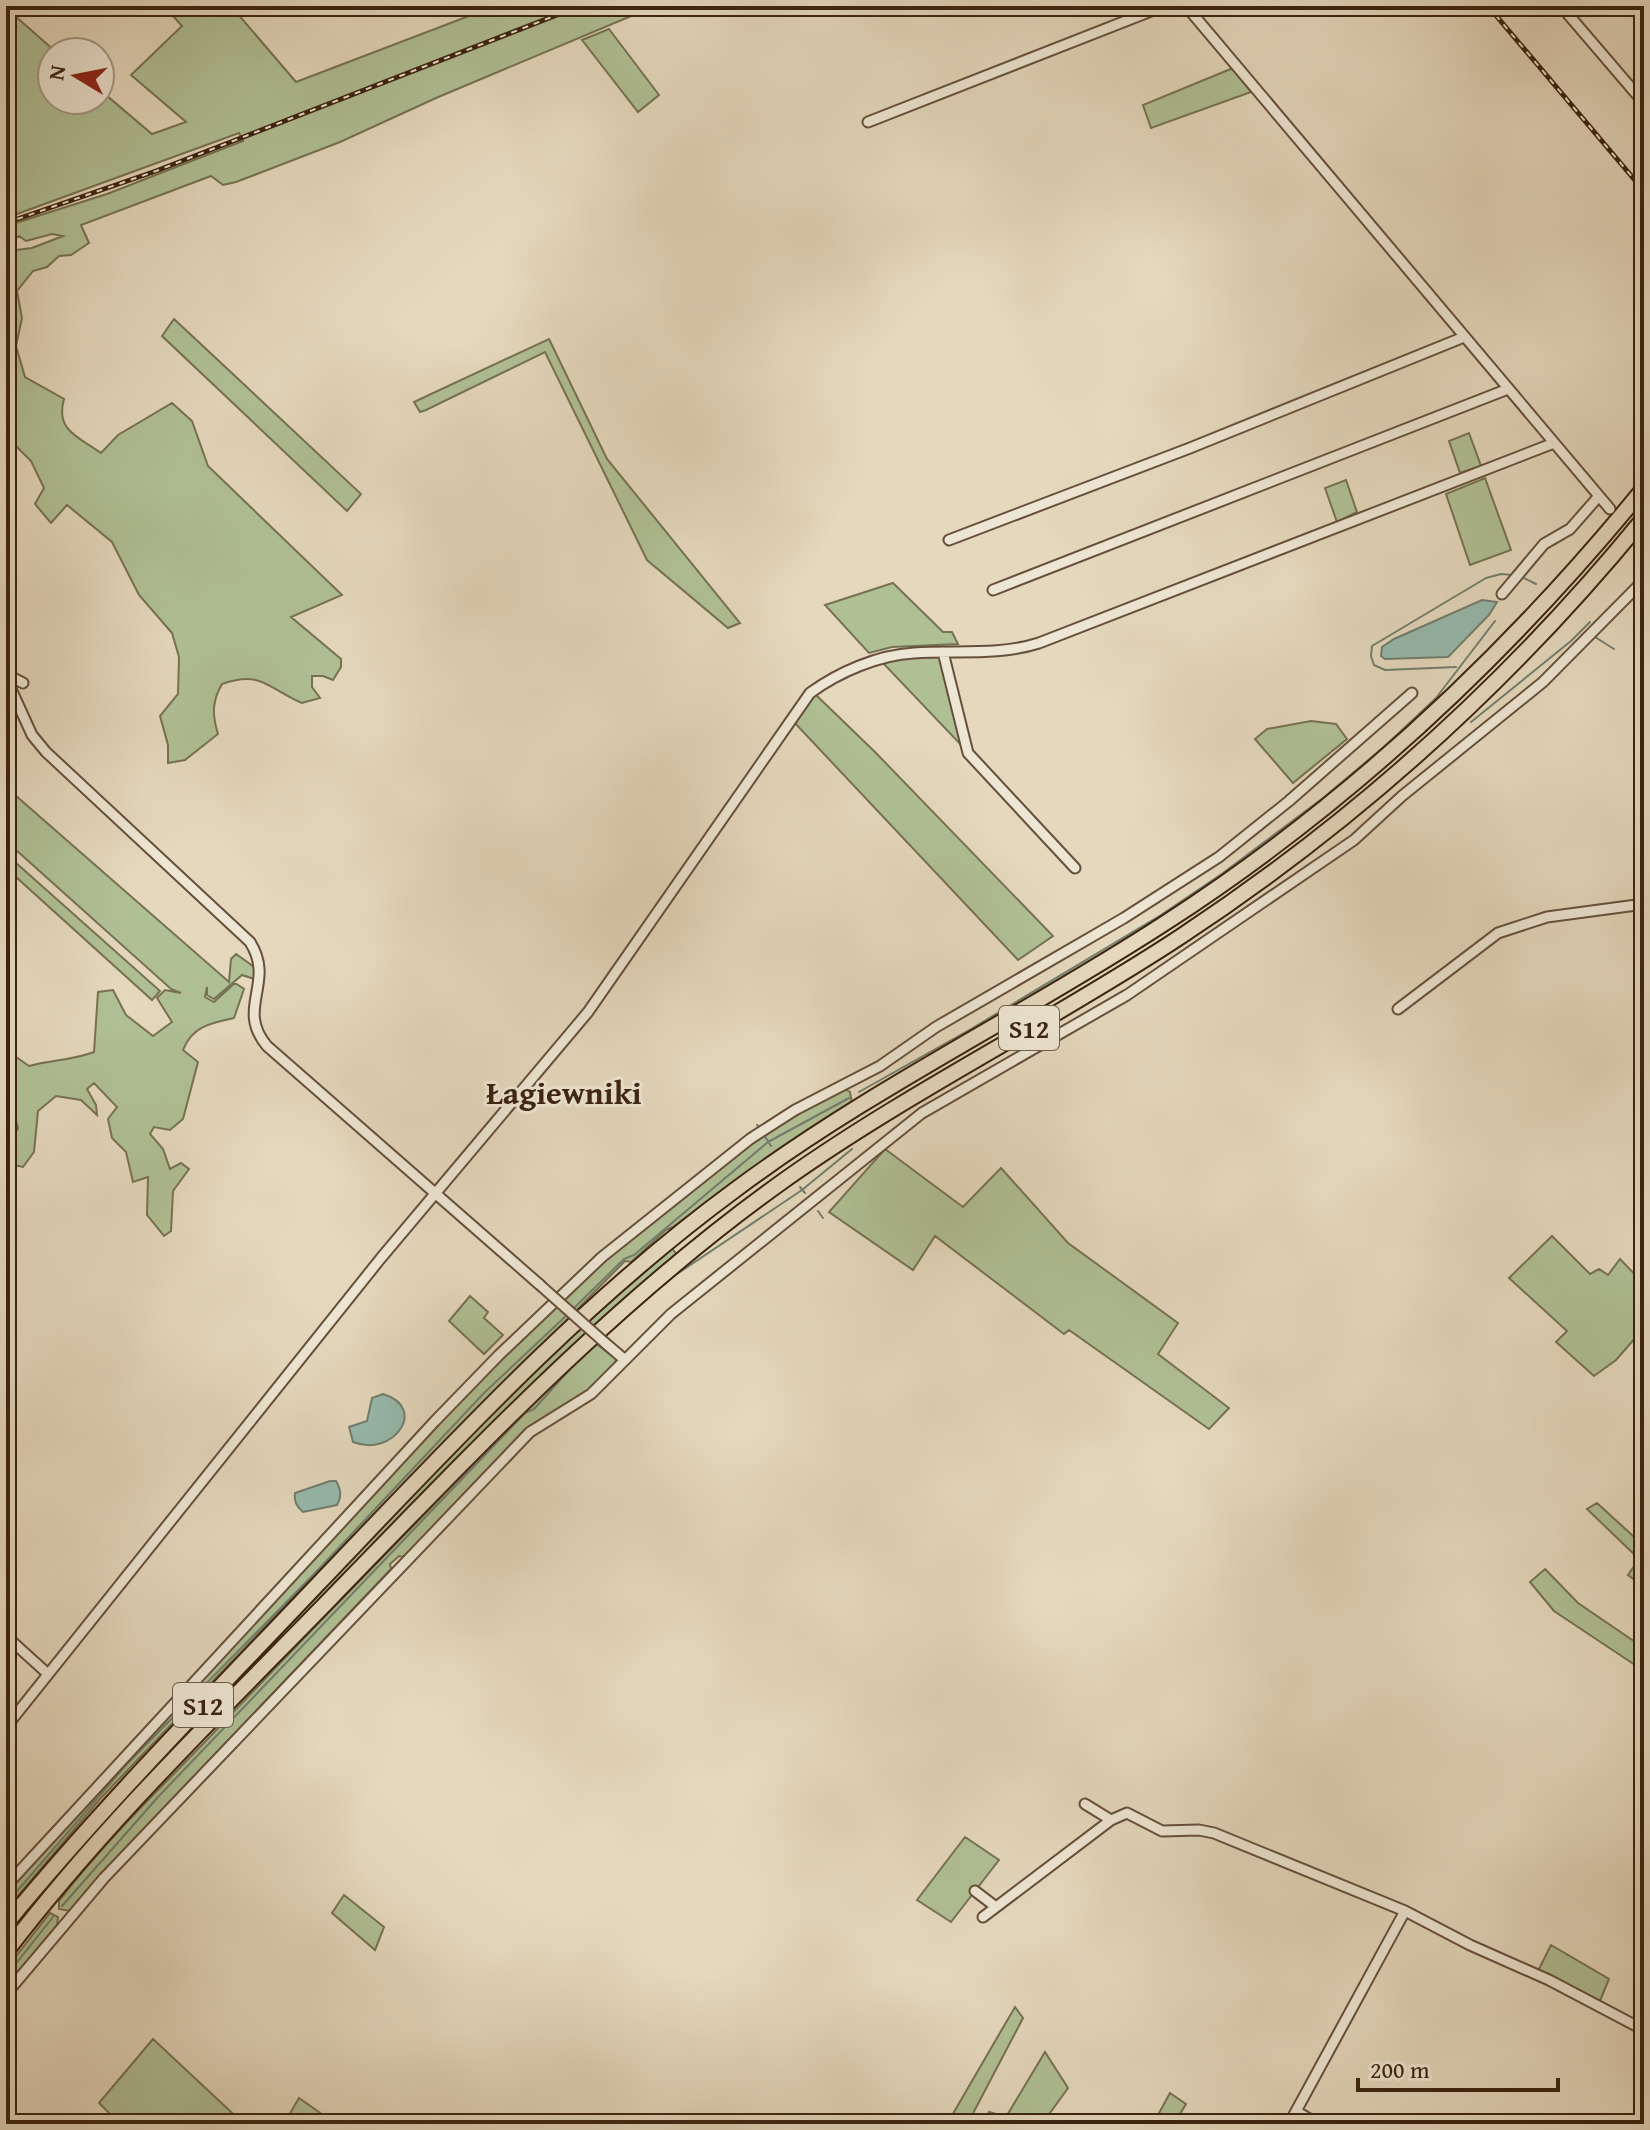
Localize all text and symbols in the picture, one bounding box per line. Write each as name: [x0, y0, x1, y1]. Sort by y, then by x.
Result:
north arrow: [36, 36, 116, 116]
text: N: [39, 62, 73, 83]
road number: S12: [999, 1006, 1059, 1050]
district label: Łagiewniki: [486, 1069, 642, 1116]
road number: S12: [173, 1683, 233, 1727]
scale bar: [1358, 2042, 1558, 2092]
text: 200 m: [1370, 2052, 1430, 2087]

